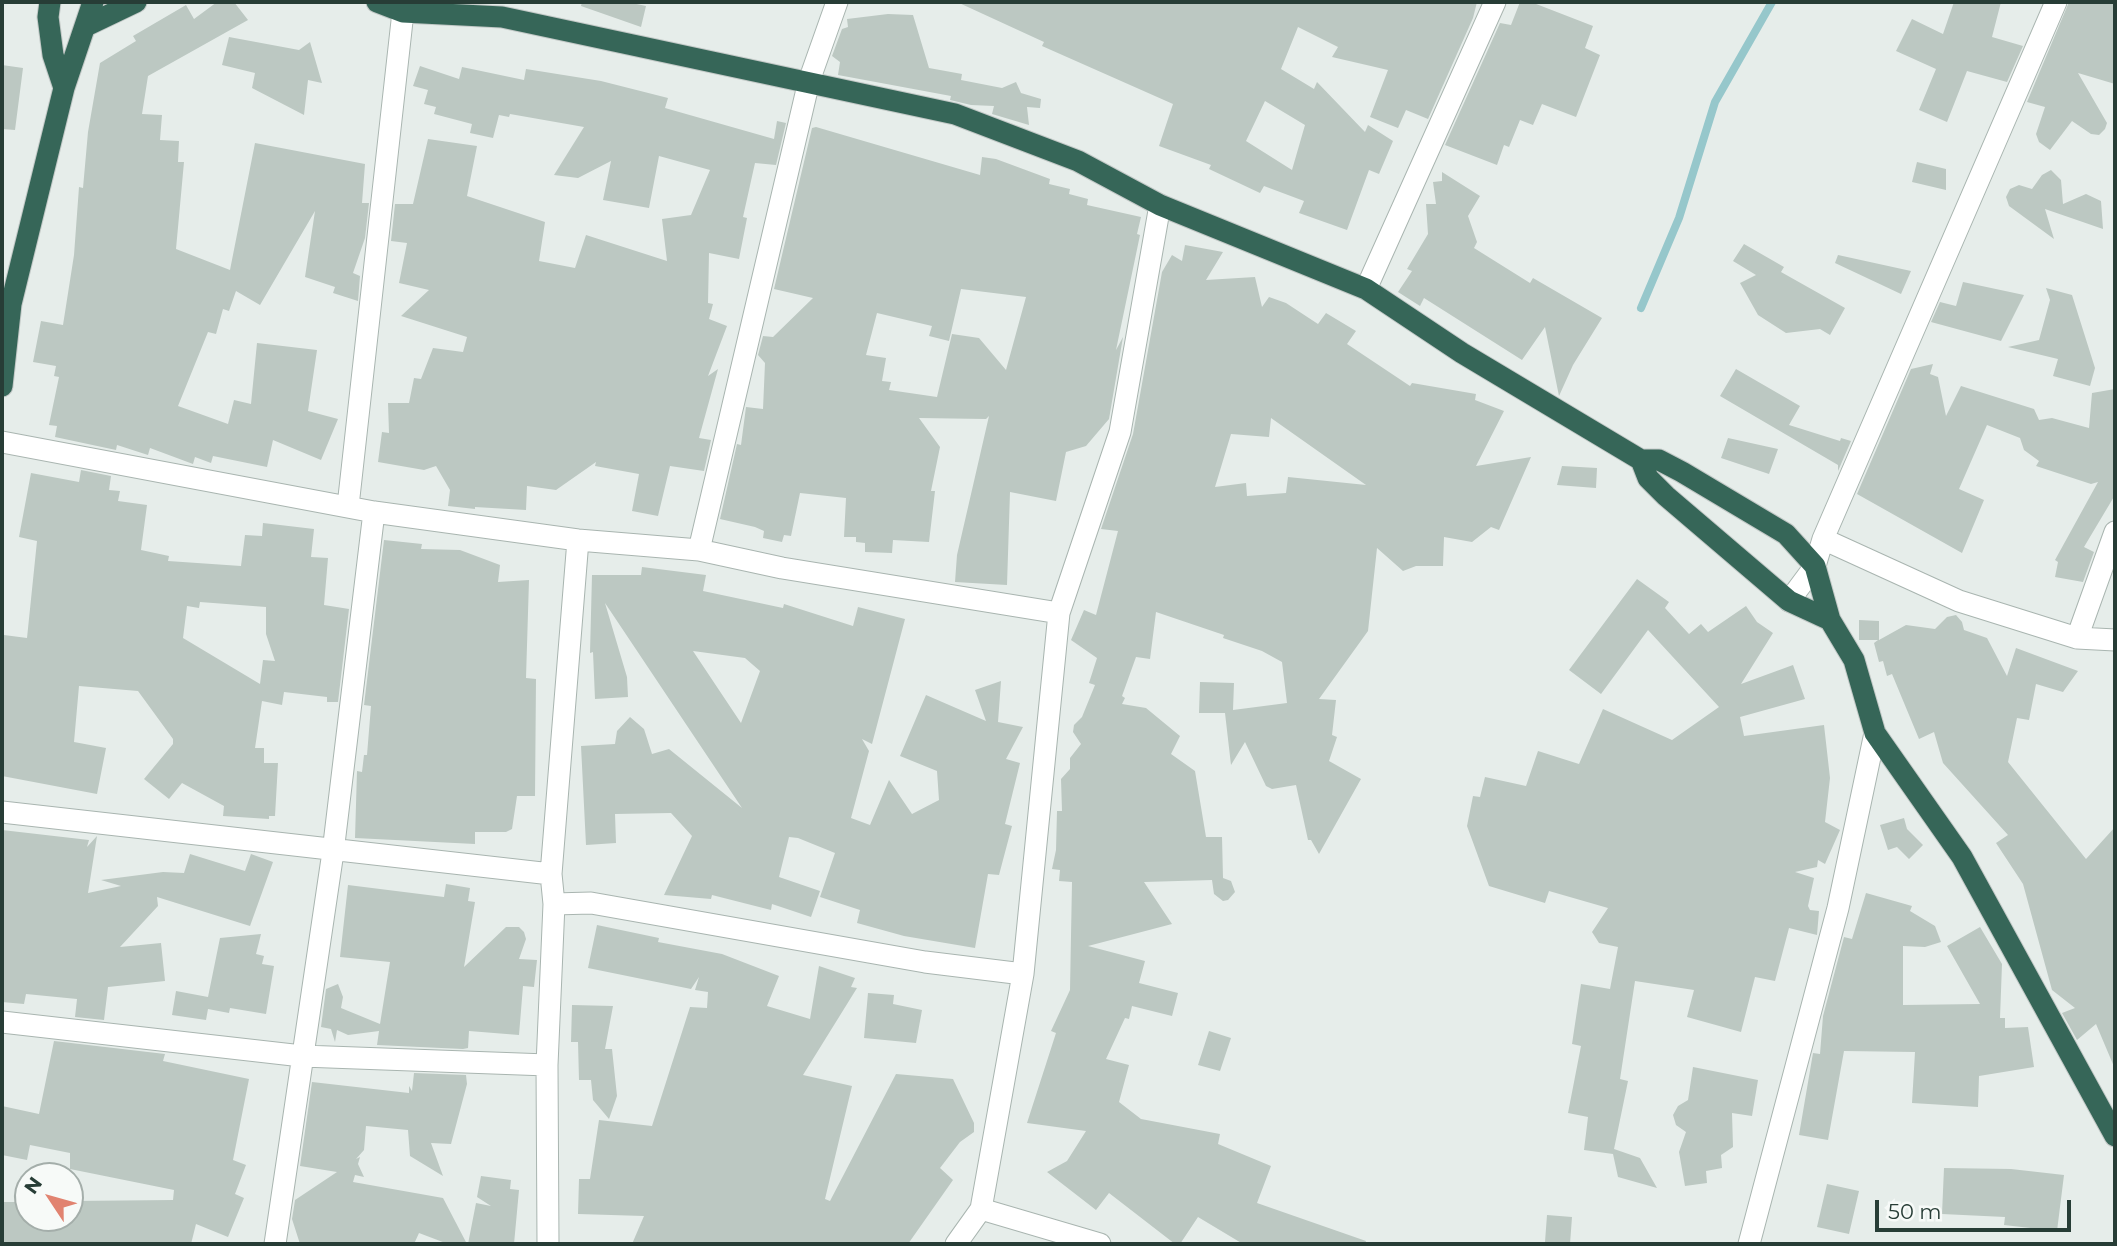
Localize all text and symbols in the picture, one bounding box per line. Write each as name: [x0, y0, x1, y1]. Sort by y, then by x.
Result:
north arrow: [14, 1162, 84, 1232]
text: N: [19, 1173, 47, 1199]
scale bar: [1879, 1186, 2075, 1230]
text: 50 m: [1888, 1199, 1942, 1224]

